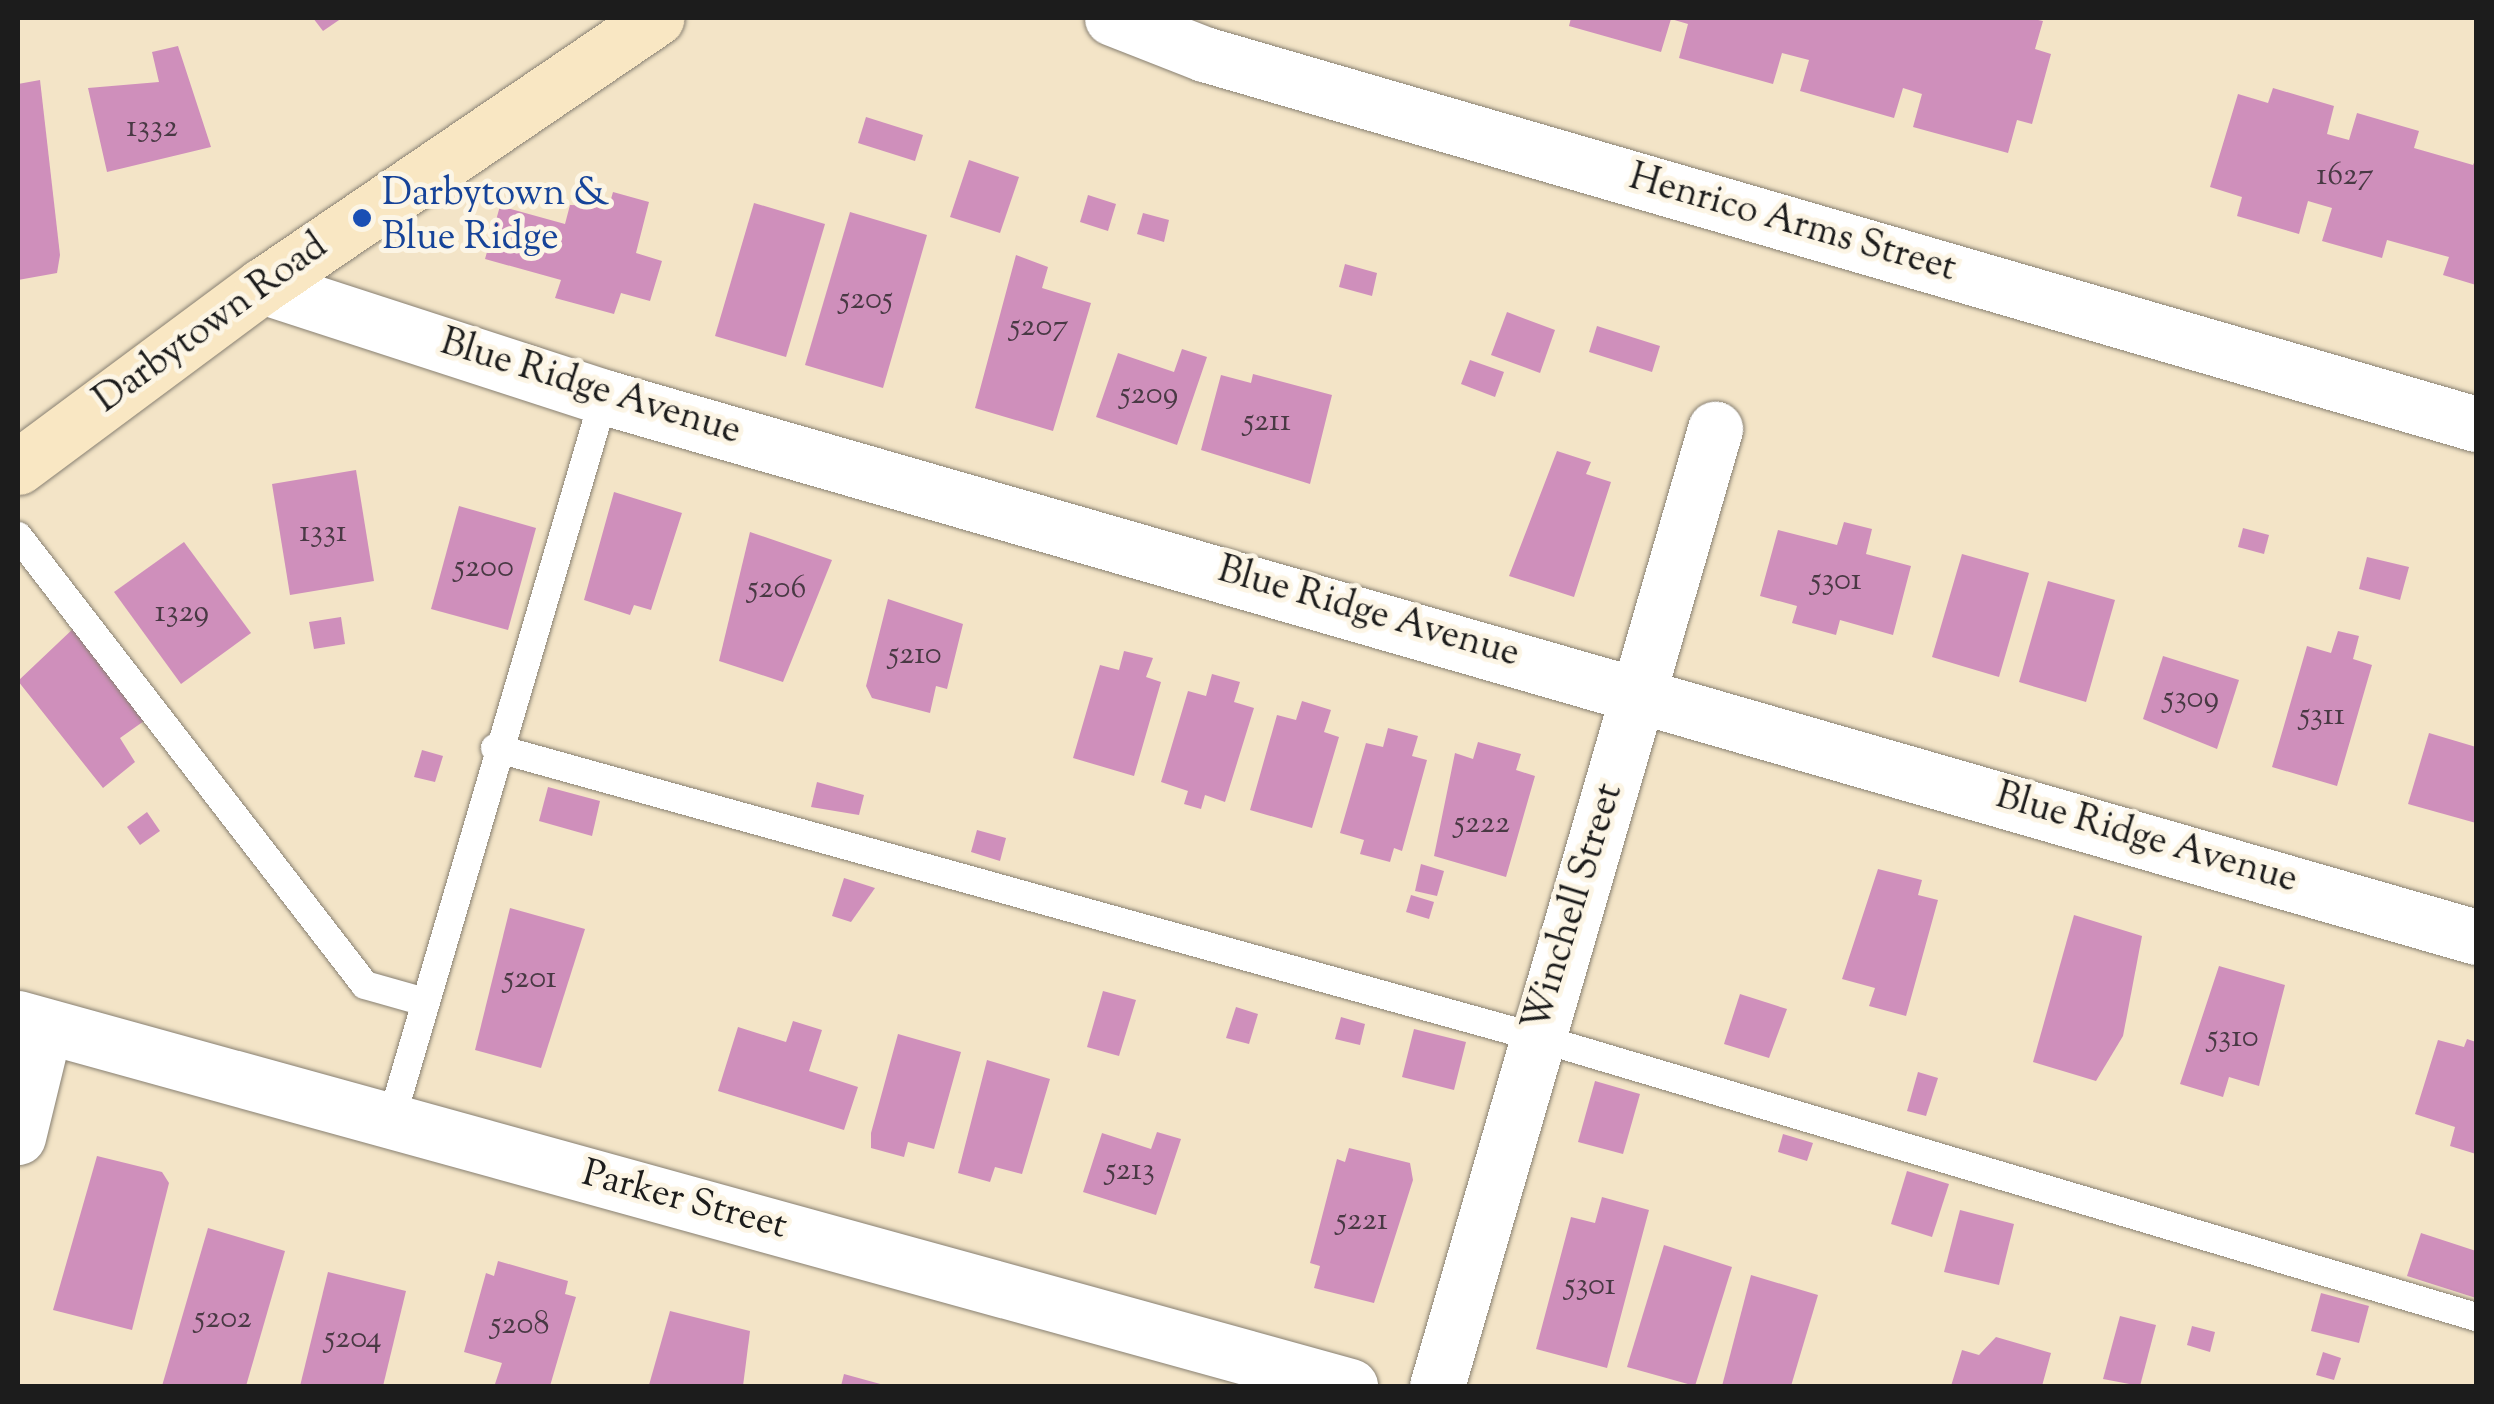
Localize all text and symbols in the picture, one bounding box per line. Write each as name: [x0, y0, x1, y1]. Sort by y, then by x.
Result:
house number: 1332: [126, 109, 178, 147]
street label: Henrico Arms Street: [1623, 157, 1961, 293]
house number: 1627: [2316, 157, 2374, 195]
place label: Darbytown & Blue Ridge: [382, 173, 609, 262]
marker: Darbytown & Blue Ridge: [351, 207, 373, 229]
street label: Darbytown Road: [87, 225, 337, 425]
house number: 5205: [839, 281, 893, 319]
house number: 5207: [1010, 308, 1068, 346]
street label: Blue Ridge Avenue: [434, 322, 746, 456]
house number: 5209: [1120, 376, 1178, 414]
house number: 5211: [1243, 403, 1291, 441]
house number: 1331: [299, 514, 347, 552]
house number: 5200: [454, 549, 514, 587]
street label: Blue Ridge Avenue: [1212, 549, 1524, 679]
house number: 5301: [1810, 562, 1862, 600]
house number: 5206: [748, 570, 806, 608]
house number: 1329: [155, 594, 209, 632]
house number: 5210: [888, 636, 942, 674]
house number: 5309: [2163, 680, 2219, 718]
house number: 5311: [2299, 697, 2345, 735]
street label: Blue Ridge Avenue: [1990, 775, 2302, 905]
street label: Winchell Street: [1516, 779, 1634, 1037]
house number: 5222: [1454, 805, 1510, 843]
house number: 5201: [503, 960, 557, 998]
house number: 5310: [2207, 1019, 2259, 1057]
house number: 5213: [1105, 1152, 1155, 1190]
street label: Parker Street: [577, 1153, 791, 1251]
house number: 5221: [1336, 1202, 1388, 1240]
house number: 5301: [1564, 1267, 1616, 1305]
house number: 5202: [194, 1300, 252, 1338]
house number: 5208: [491, 1306, 549, 1344]
house number: 5204: [324, 1320, 382, 1358]

